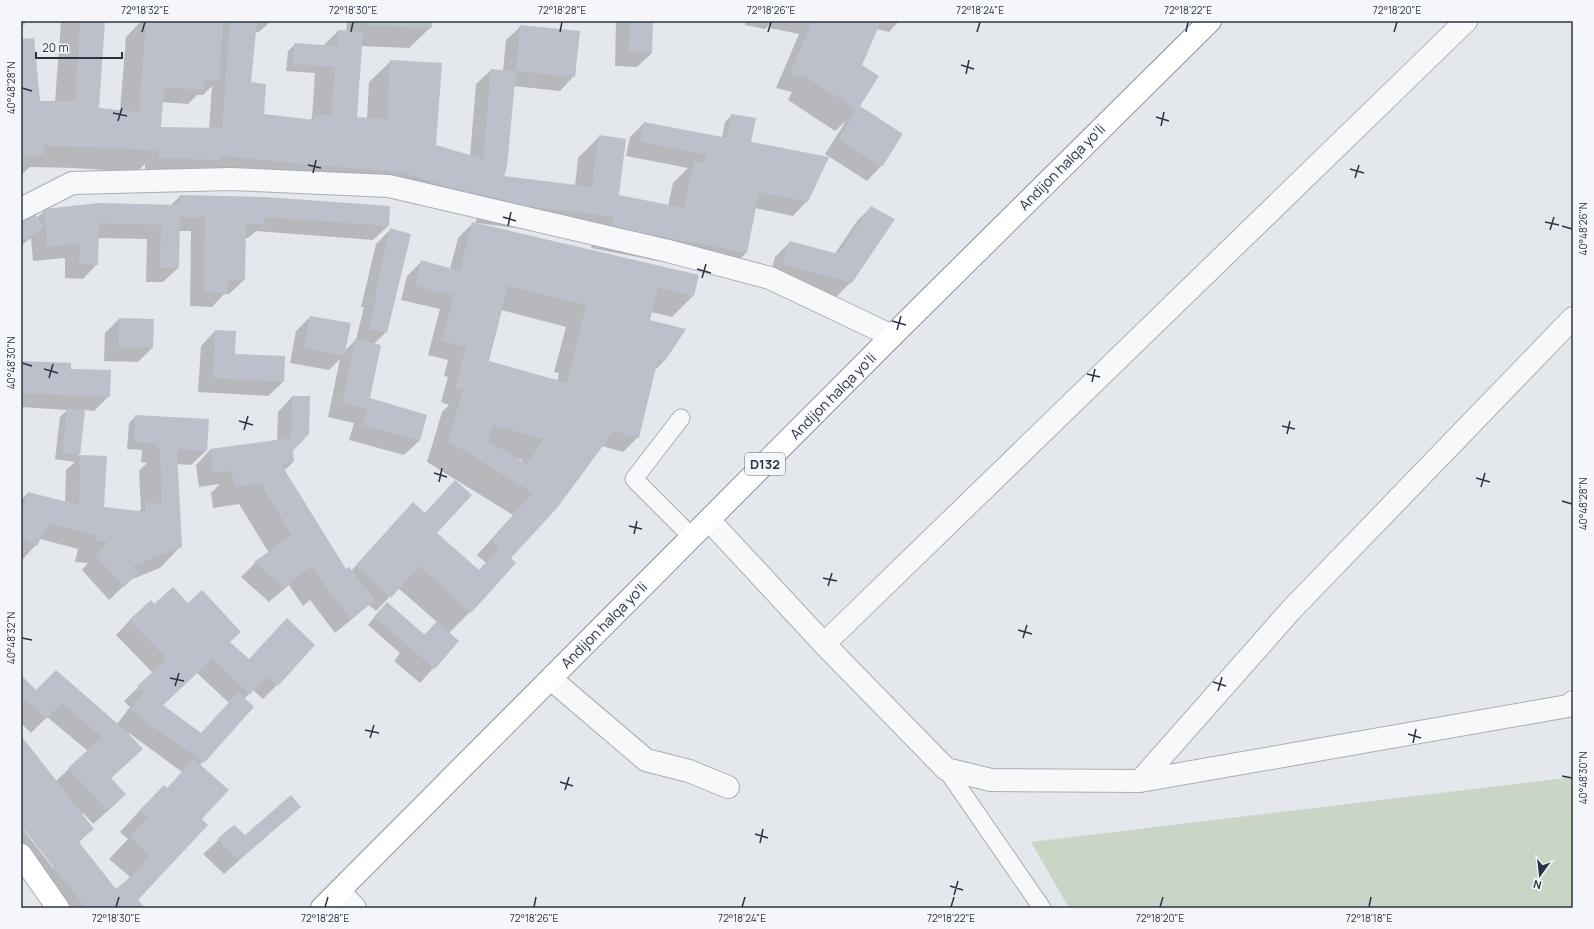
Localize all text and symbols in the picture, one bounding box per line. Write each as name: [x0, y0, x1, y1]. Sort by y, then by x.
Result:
text: 72°18'32"E: [121, 3, 169, 17]
text: 72°18'30"E: [329, 3, 377, 17]
text: 72°18'28"E: [538, 3, 586, 17]
text: 72°18'26"E: [747, 3, 796, 17]
text: 72°18'24"E: [956, 3, 1004, 17]
text: 72°18'22"E: [1164, 3, 1212, 17]
text: 72°18'20"E: [1373, 3, 1422, 17]
scale bar: [36, 34, 122, 60]
text: 20 m: [42, 39, 69, 56]
text: 40°48'28"N: [4, 62, 18, 114]
street label: Andijon halqa yo‘li: [1014, 119, 1109, 214]
text: 40°48'26"N: [1576, 202, 1590, 256]
text: 40°48'30"N: [4, 336, 18, 389]
street label: Andijon halqa yo‘li: [785, 348, 880, 443]
road number: D132: [745, 453, 785, 475]
text: 40°48'28"N: [1576, 478, 1590, 530]
street label: Andijon halqa yo‘li: [556, 577, 651, 672]
text: 40°48'32"N: [4, 612, 18, 664]
text: 40°48'30"N: [1576, 751, 1590, 804]
north arrow: [1520, 855, 1560, 895]
text: N: [1531, 877, 1543, 893]
text: 72°18'30"E: [92, 911, 140, 925]
text: 72°18'28"E: [301, 911, 349, 925]
text: 72°18'26"E: [510, 911, 559, 925]
text: 72°18'24"E: [718, 911, 766, 925]
text: 72°18'22"E: [927, 911, 975, 925]
text: 72°18'20"E: [1136, 911, 1185, 925]
text: 72°18'18"E: [1346, 911, 1392, 925]

